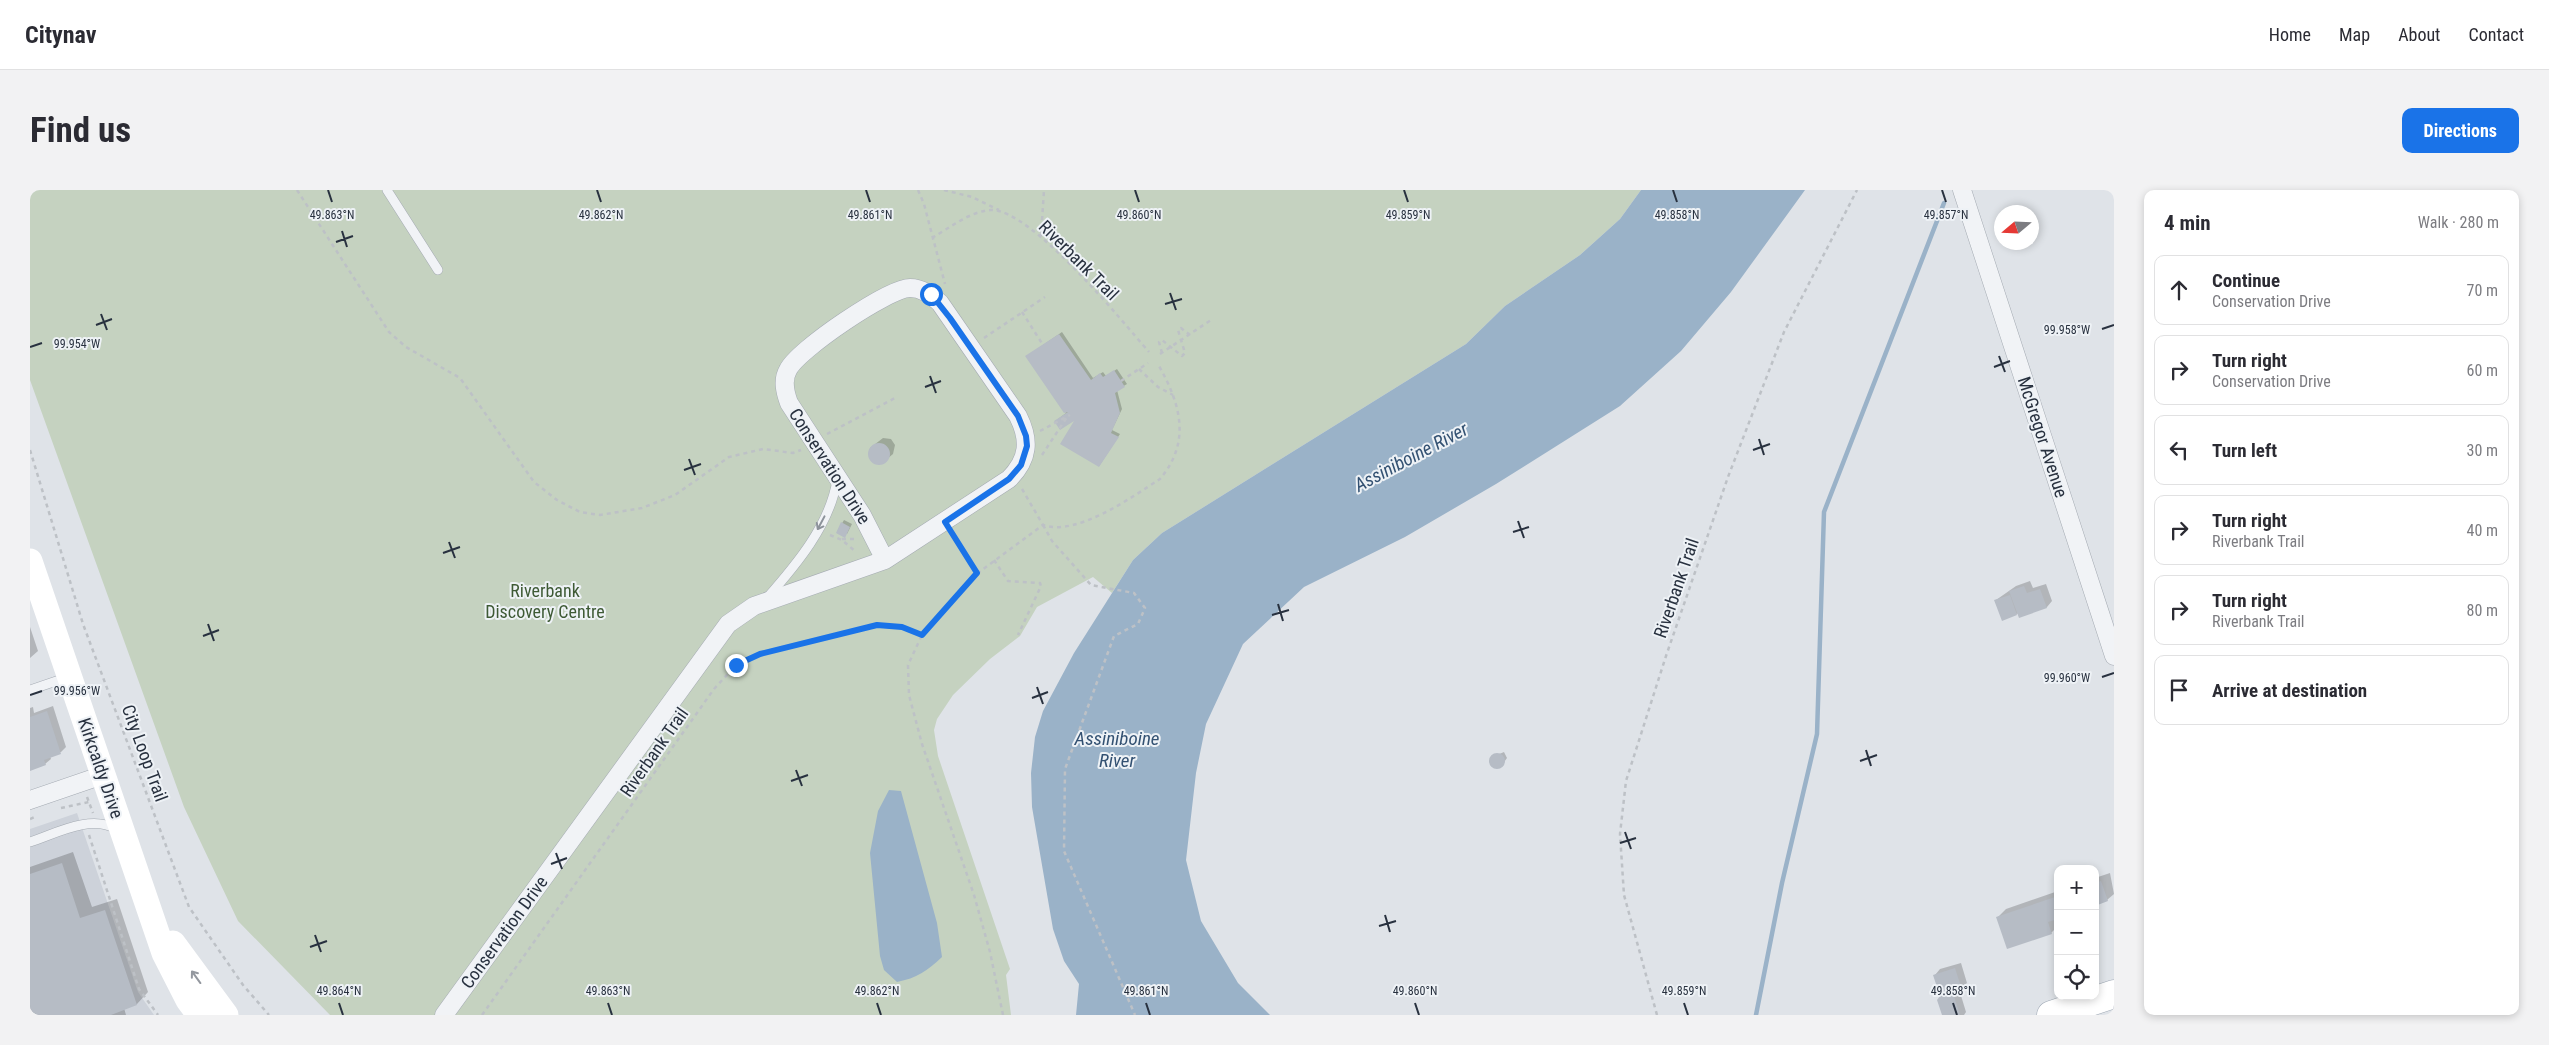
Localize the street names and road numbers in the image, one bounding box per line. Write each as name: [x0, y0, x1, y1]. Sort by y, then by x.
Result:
street label: Riverbank Trail: [1035, 216, 1123, 304]
street label: McGregor Avenue: [2014, 374, 2072, 500]
street label: Conservation Drive: [785, 404, 875, 528]
street label: Riverbank Trail: [1649, 535, 1703, 641]
street label: City Loop Trail: [118, 702, 172, 804]
street label: Riverbank Trail: [616, 703, 692, 801]
street label: Kirkcaldy Drive: [74, 715, 128, 821]
street label: Conservation Drive: [456, 872, 552, 992]

